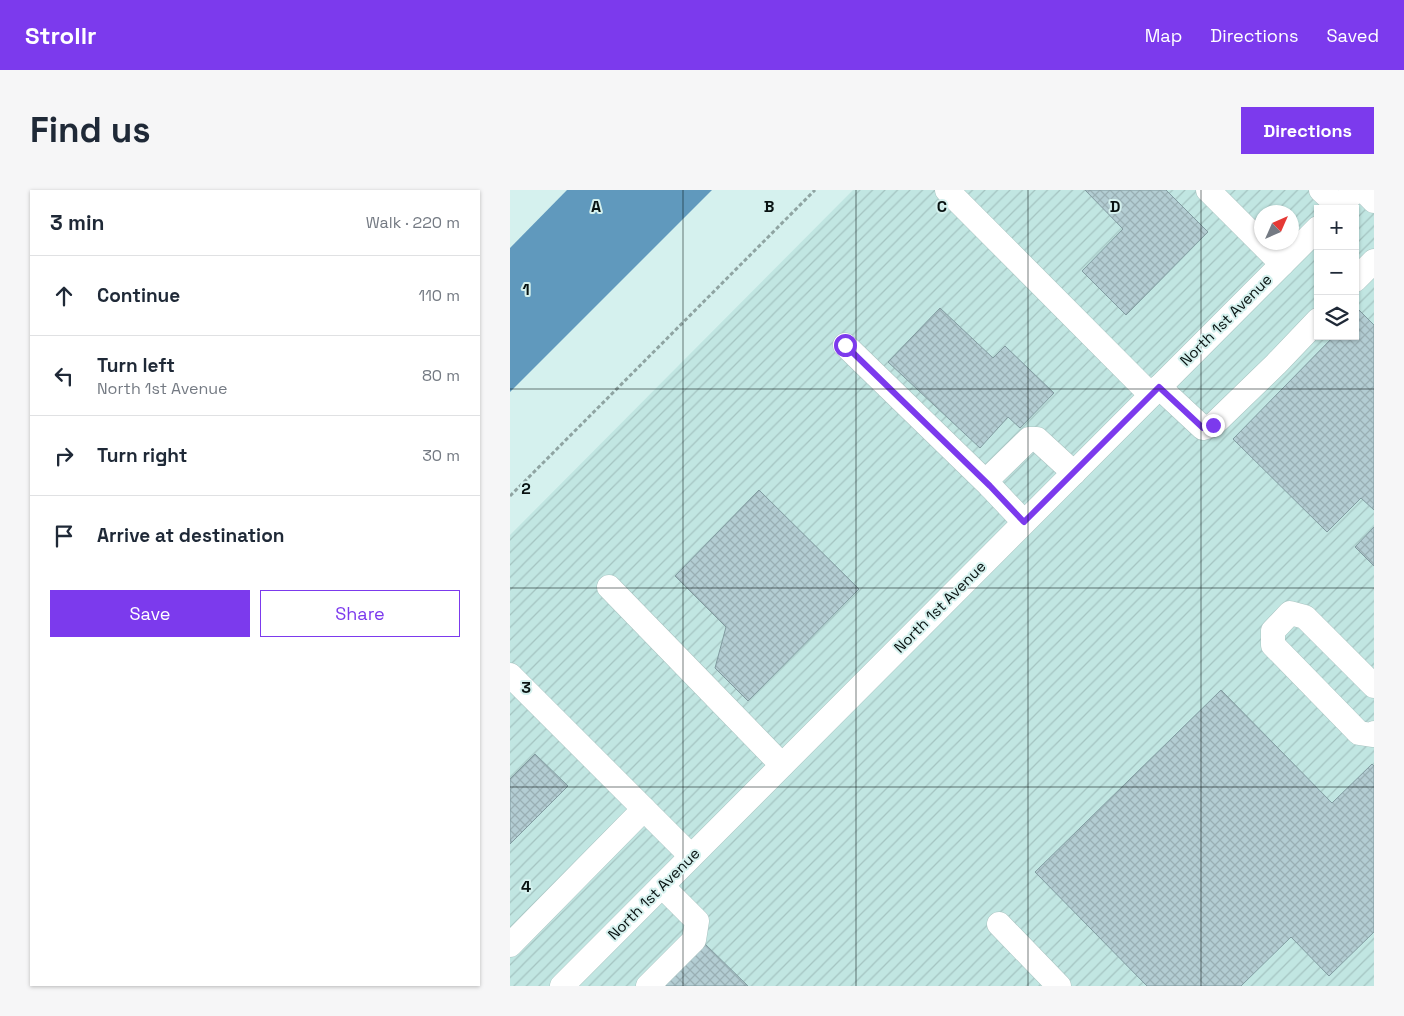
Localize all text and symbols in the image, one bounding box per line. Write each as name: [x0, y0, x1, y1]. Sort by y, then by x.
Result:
text: Strollr: [25, 20, 97, 51]
text: Map: [1145, 24, 1182, 47]
text: Directions: [1210, 24, 1299, 47]
text: Saved: [1327, 24, 1379, 47]
button: Directions: [1241, 107, 1374, 154]
text: Find us: [30, 108, 151, 152]
text: A: [591, 196, 601, 217]
text: B: [764, 196, 774, 217]
text: C: [937, 196, 947, 217]
text: D: [1110, 196, 1120, 217]
north arrow: [1254, 205, 1299, 250]
map controls: [1314, 205, 1359, 340]
button: +: [1314, 205, 1359, 250]
text: 3 min: [50, 209, 105, 236]
text: Walk · 220 m: [366, 212, 460, 233]
button: −: [1314, 250, 1359, 295]
street label: North 1st Avenue: [1176, 270, 1276, 370]
text: 1: [522, 279, 530, 300]
icon: ahead: [50, 282, 78, 310]
text: Continue: [97, 283, 180, 308]
text: 110 m: [418, 285, 460, 306]
button: layers: [1314, 295, 1359, 340]
route start: [834, 334, 857, 357]
text: Turn left: [97, 353, 175, 378]
icon: left: [50, 362, 78, 390]
text: 80 m: [422, 365, 460, 386]
text: North 1st Avenue: [97, 378, 228, 399]
route end: [1202, 414, 1225, 437]
icon: right: [50, 442, 78, 470]
text: Turn right: [97, 443, 187, 468]
text: 30 m: [422, 445, 460, 466]
text: 2: [521, 478, 531, 499]
icon: arrive: [50, 522, 78, 550]
text: Arrive at destination: [97, 523, 285, 548]
street label: North 1st Avenue: [890, 557, 990, 657]
button: Save: [50, 590, 250, 637]
button: Share: [260, 590, 460, 637]
text: 3: [521, 677, 531, 698]
street label: North 1st Avenue: [604, 844, 704, 944]
text: 4: [521, 876, 531, 897]

